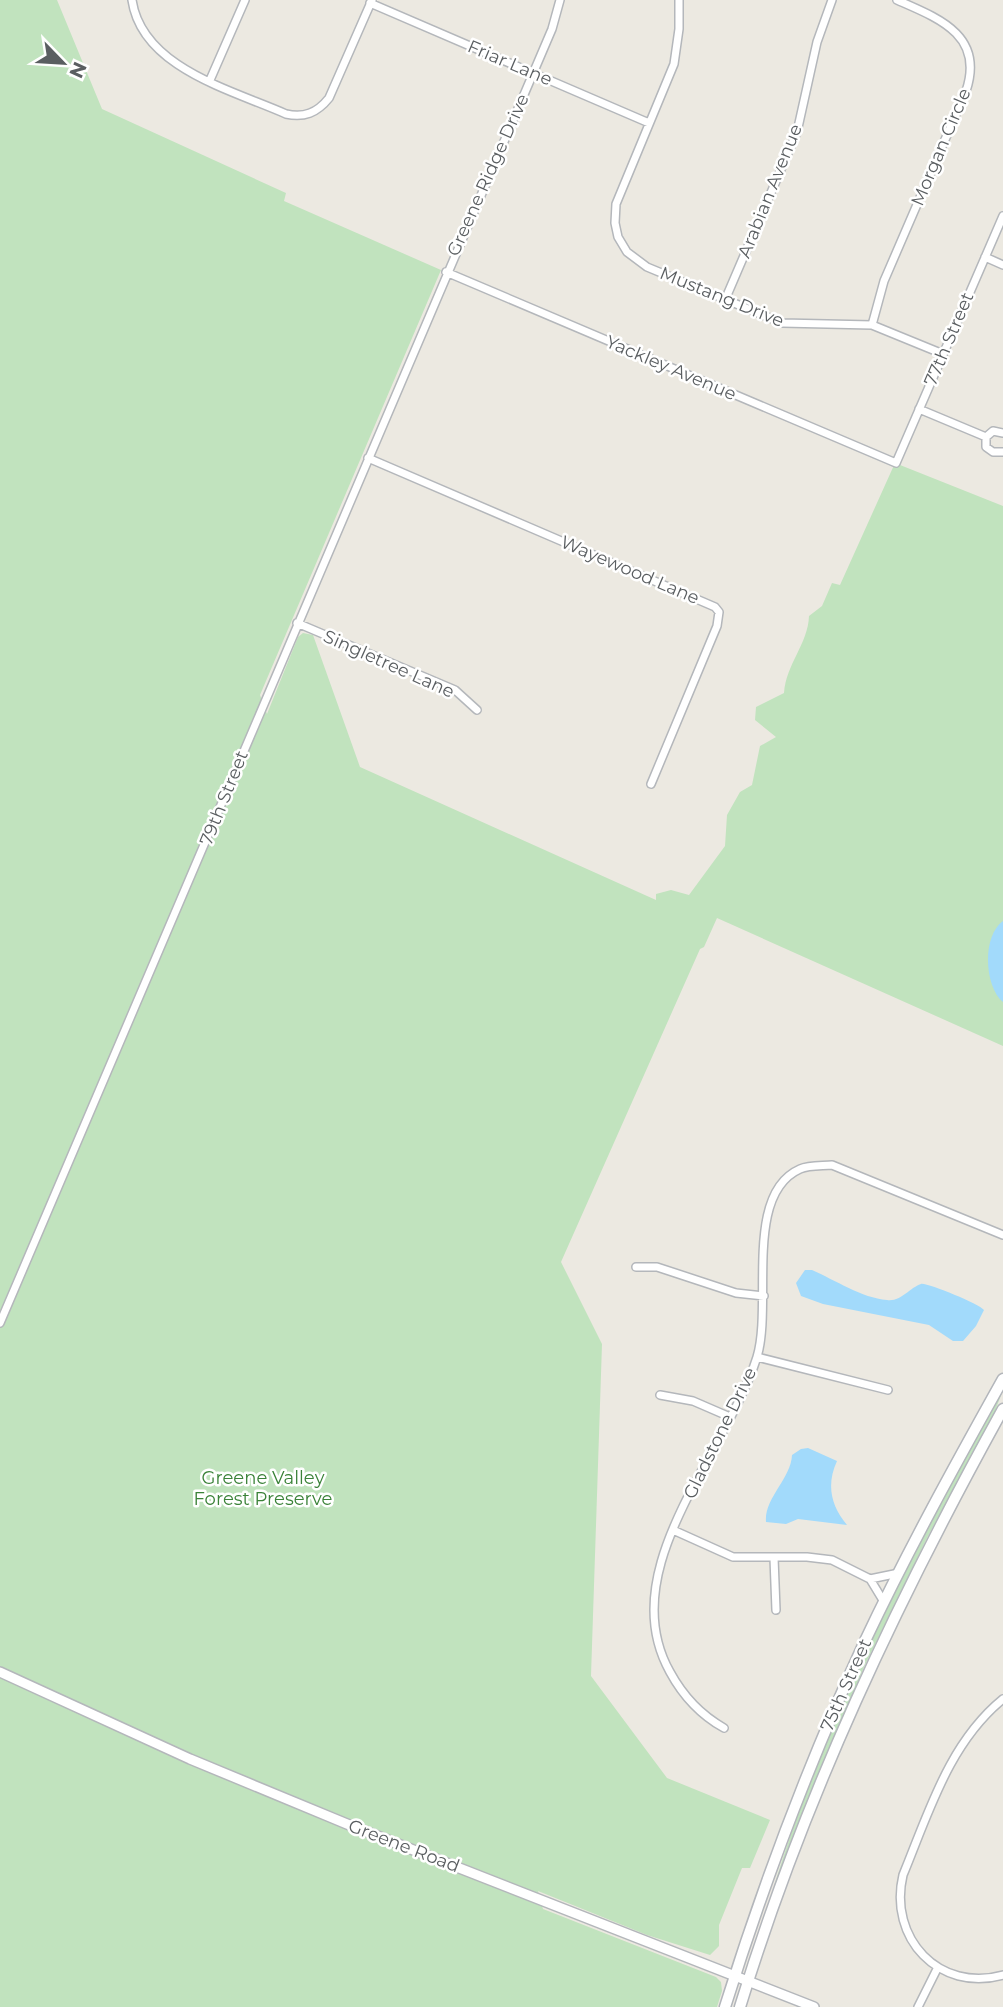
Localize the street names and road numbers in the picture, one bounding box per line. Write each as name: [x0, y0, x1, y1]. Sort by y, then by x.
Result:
street label: Friar Lane: [464, 35, 556, 91]
street label: Morgan Circle: [906, 85, 976, 209]
street label: Greene Ridge Drive: [442, 90, 534, 260]
street label: Arabian Avenue: [733, 121, 807, 261]
street label: Mustang Drive: [657, 262, 787, 332]
street label: 77th Street: [919, 289, 979, 389]
street label: Yackley Avenue: [602, 331, 740, 405]
street label: Wayewood Lane: [557, 531, 703, 609]
street label: Singletree Lane: [320, 625, 458, 703]
street label: 79th Street: [195, 747, 253, 849]
street label: Gladstone Drive: [679, 1364, 761, 1502]
street label: 75th Street: [816, 1635, 876, 1735]
street label: Greene Road: [345, 1815, 463, 1877]

